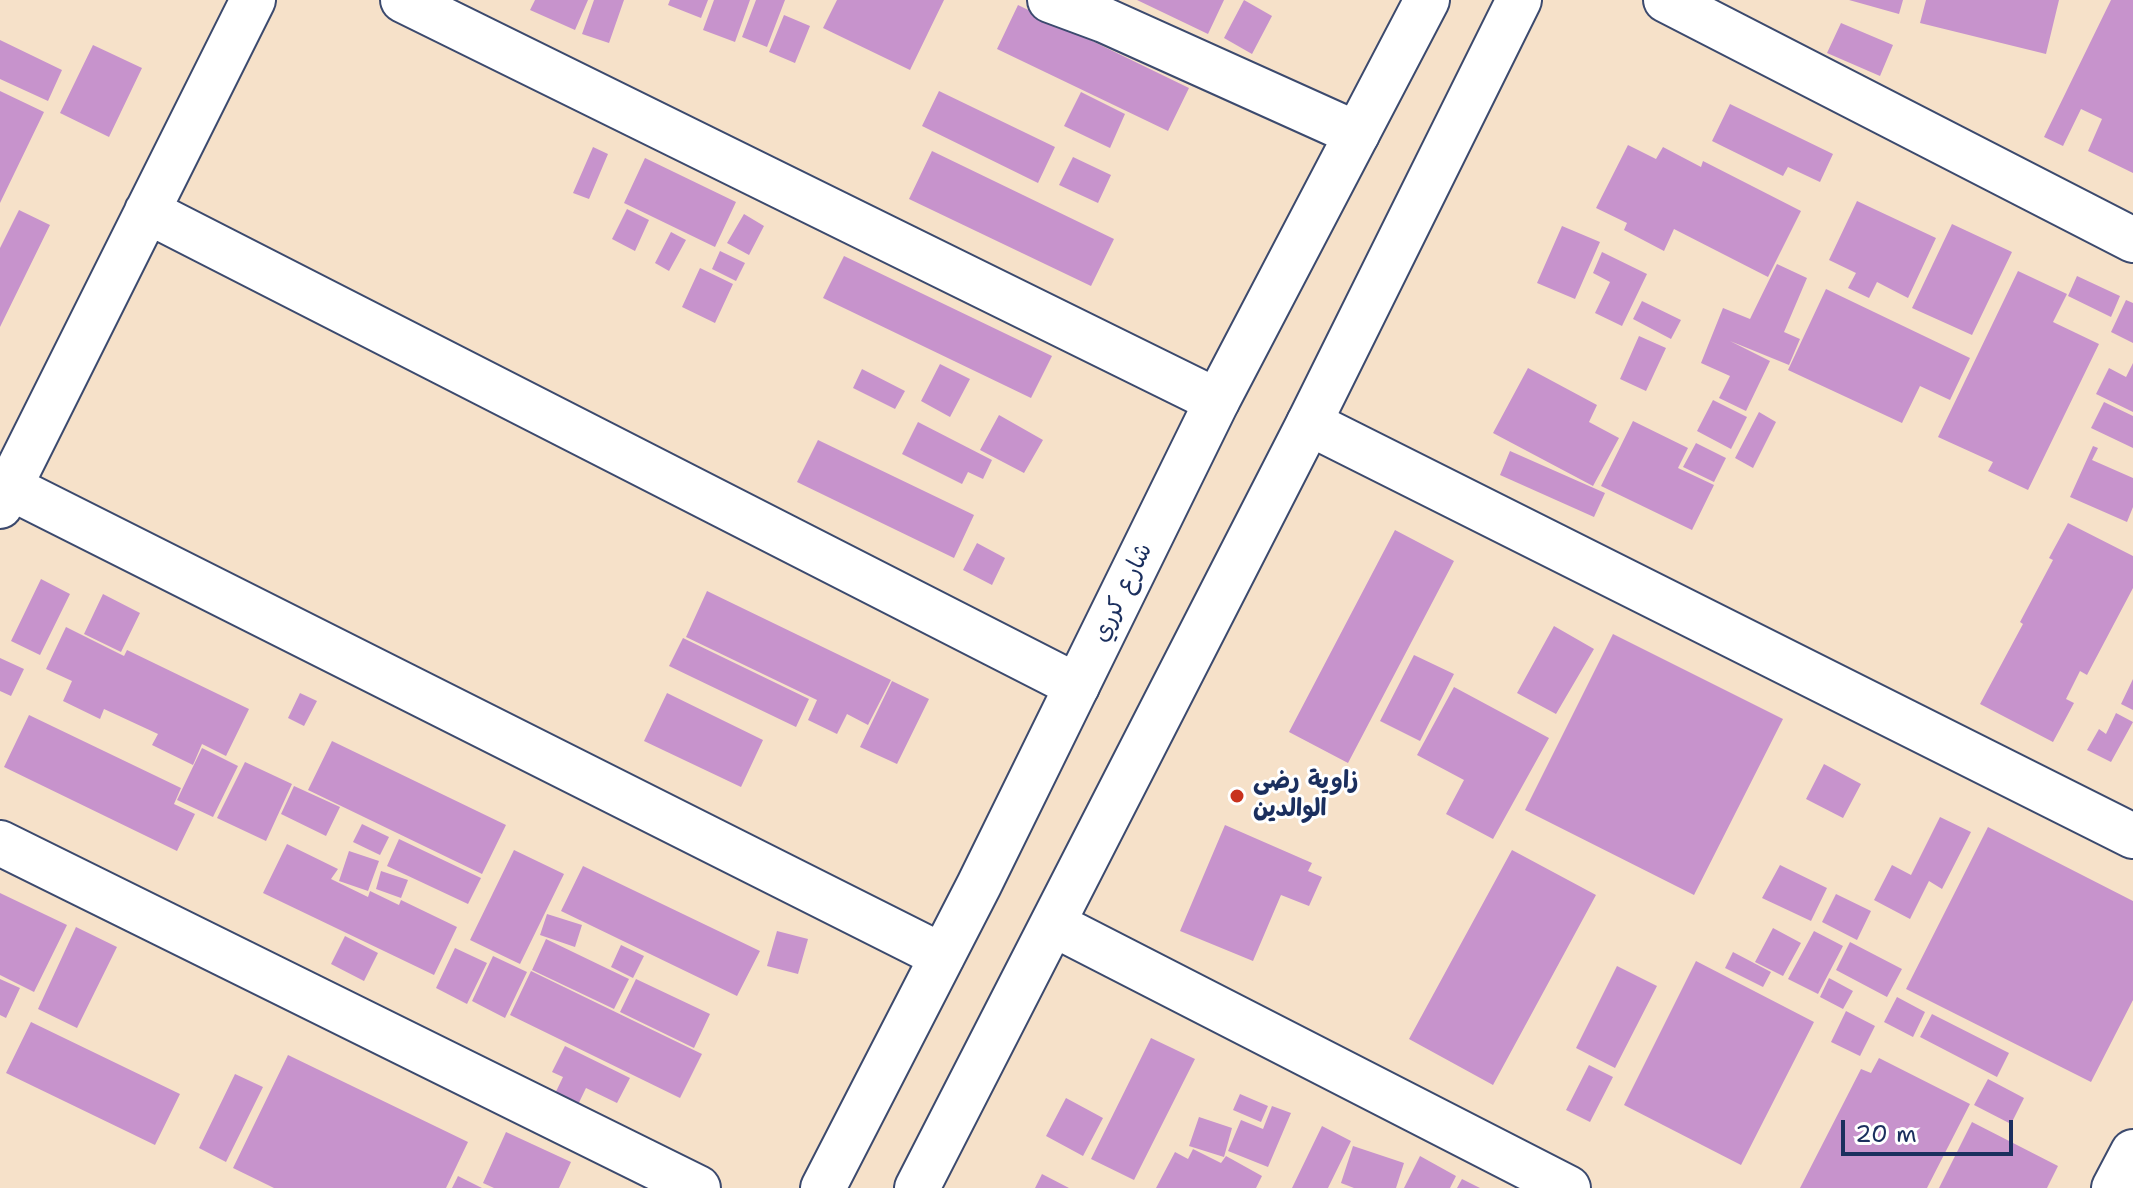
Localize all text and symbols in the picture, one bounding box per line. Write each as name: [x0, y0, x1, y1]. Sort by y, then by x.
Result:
street label: شارع كرري: [1087, 539, 1159, 647]
place label: زاوية رضى الوالدين: [1253, 768, 1358, 824]
marker: زاوية رضى الوالدين: [1228, 787, 1246, 805]
scale bar: [1845, 1104, 2017, 1154]
text: 20 m: [1855, 1118, 1917, 1150]

